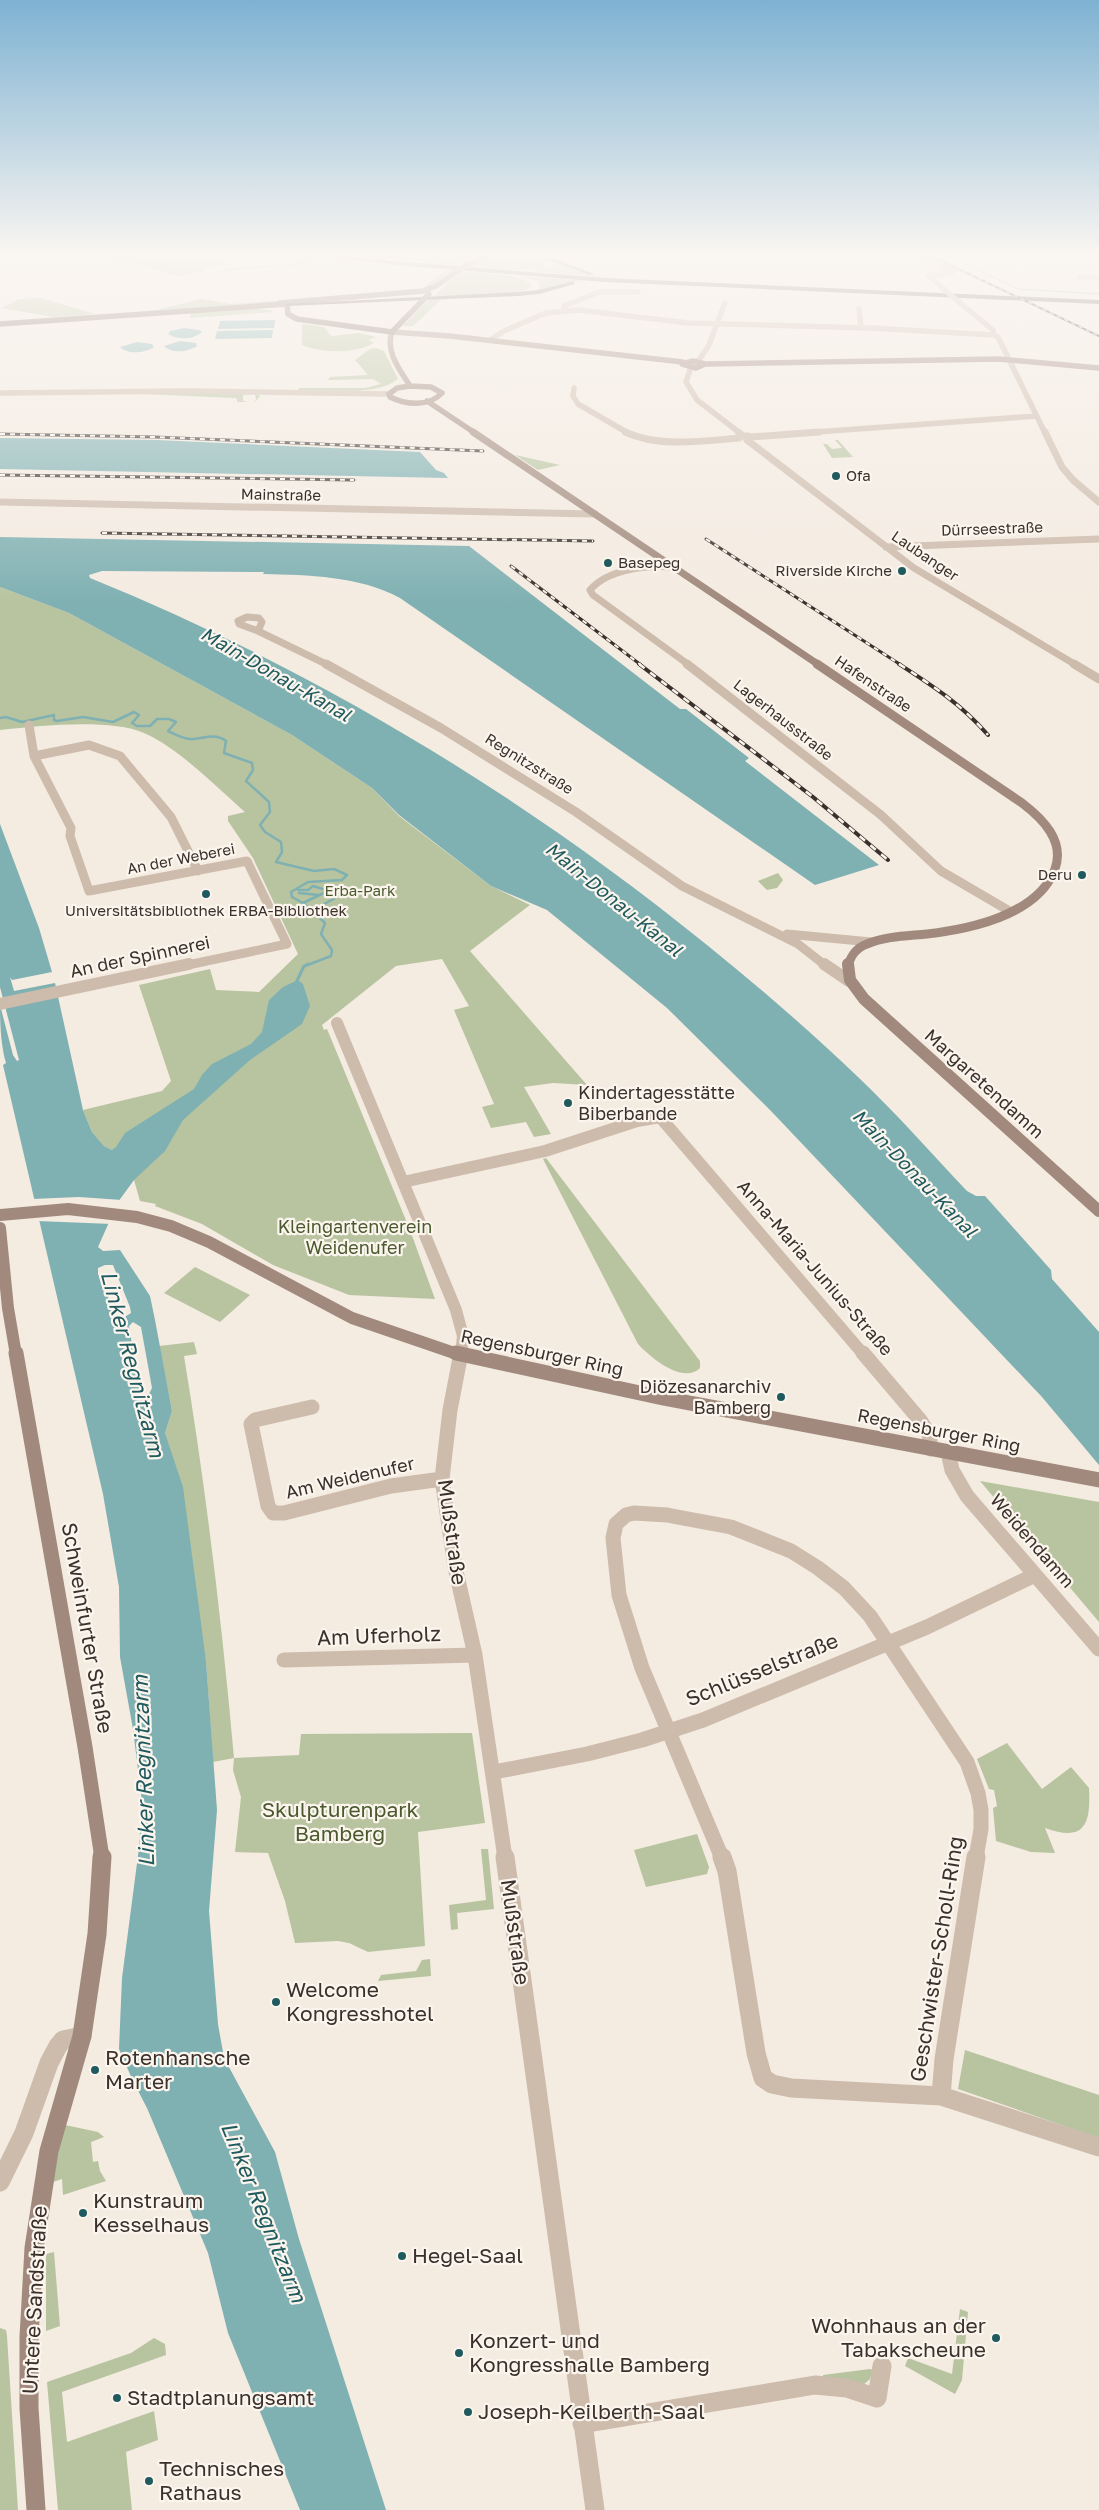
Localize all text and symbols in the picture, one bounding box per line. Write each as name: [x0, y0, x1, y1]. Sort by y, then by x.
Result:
place label: Ofa: [846, 466, 871, 484]
marker: Ofa: [830, 470, 842, 482]
street label: Mainstraße: [241, 484, 322, 504]
street label: Dürrseestraße: [941, 517, 1044, 539]
street label: Laubanger: [889, 526, 963, 584]
place label: Basepeg: [618, 553, 680, 571]
marker: Basepeg: [602, 557, 614, 569]
place label: Riverside Kirche: [775, 561, 892, 579]
marker: Riverside Kirche: [896, 565, 908, 577]
water label: Main-Donau-Kanal: [197, 621, 356, 726]
street label: Hafenstraße: [832, 651, 916, 716]
street label: Lagerhausstraße: [730, 675, 837, 764]
street label: Regnitzstraße: [482, 729, 577, 798]
water label: Main-Donau-Kanal: [541, 836, 688, 961]
street label: An der Weberei: [125, 839, 236, 877]
place label: Deru: [1038, 865, 1072, 883]
marker: Deru: [1076, 869, 1088, 881]
park label: Erba-Park: [325, 881, 396, 899]
marker: Universitätsbibliothek ERBA-Bibliothek: [200, 888, 212, 900]
place label: Universitätsbibliothek ERBA-Bibliothek: [65, 901, 347, 919]
street label: An der Spinnerei: [68, 930, 212, 982]
street label: Margaretendamm: [921, 1024, 1049, 1143]
place label: Kindertagesstätte Biberbande: [578, 1081, 735, 1124]
marker: Kindertagesstätte Biberbande: [562, 1097, 574, 1109]
water label: Main-Donau-Kanal: [848, 1104, 983, 1242]
street label: Anna-Maria-Junius-Straße: [733, 1175, 898, 1360]
park label: Kleingartenverein Weidenufer: [278, 1215, 432, 1258]
water label: Linker Regnitzarm: [96, 1268, 172, 1462]
street label: Regensburger Ring: [459, 1324, 626, 1380]
place label: Diözesanarchiv Bamberg: [640, 1375, 771, 1418]
marker: Diözesanarchiv Bamberg: [775, 1391, 787, 1403]
street label: Regensburger Ring: [856, 1403, 1023, 1457]
street label: Am Weidenufer: [283, 1452, 416, 1503]
street label: Mußstraße: [433, 1477, 473, 1586]
street label: Weidendamm: [986, 1489, 1080, 1592]
street label: Schweinfurter Straße: [57, 1520, 119, 1735]
street label: Am Uferholz: [316, 1620, 441, 1650]
street label: Schlüsselstraße: [682, 1627, 842, 1711]
water label: Linker Regnitzarm: [126, 1673, 159, 1868]
park label: Skulpturenpark Bamberg: [262, 1796, 418, 1846]
street label: Geschwister-Scholl-Ring: [904, 1834, 968, 2083]
street label: Mußstraße: [496, 1877, 536, 1986]
place label: Welcome Kongresshotel: [286, 1976, 434, 2026]
marker: Welcome Kongresshotel: [270, 1996, 282, 2008]
place label: Rotenhansche Marter: [105, 2044, 251, 2094]
marker: Rotenhansche Marter: [89, 2064, 101, 2076]
water label: Linker Regnitzarm: [216, 2118, 314, 2307]
place label: Kunstraum Kesselhaus: [93, 2187, 209, 2237]
street label: Untere Sandstraße: [16, 2205, 52, 2395]
marker: Kunstraum Kesselhaus: [77, 2207, 89, 2219]
place label: Hegel-Saal: [412, 2242, 523, 2268]
marker: Hegel-Saal: [396, 2250, 408, 2262]
place label: Wohnhaus an der Tabakscheune: [811, 2312, 986, 2362]
place label: Konzert- und Kongresshalle Bamberg: [469, 2327, 710, 2377]
marker: Wohnhaus an der Tabakscheune: [990, 2332, 1002, 2344]
marker: Konzert- und Kongresshalle Bamberg: [453, 2347, 465, 2359]
place label: Stadtplanungsamt: [127, 2384, 314, 2410]
marker: Stadtplanungsamt: [111, 2392, 123, 2404]
place label: Joseph-Keilberth-Saal: [478, 2398, 705, 2424]
marker: Joseph-Keilberth-Saal: [462, 2406, 474, 2418]
place label: Technisches Rathaus: [159, 2455, 284, 2505]
marker: Technisches Rathaus: [143, 2475, 155, 2487]

